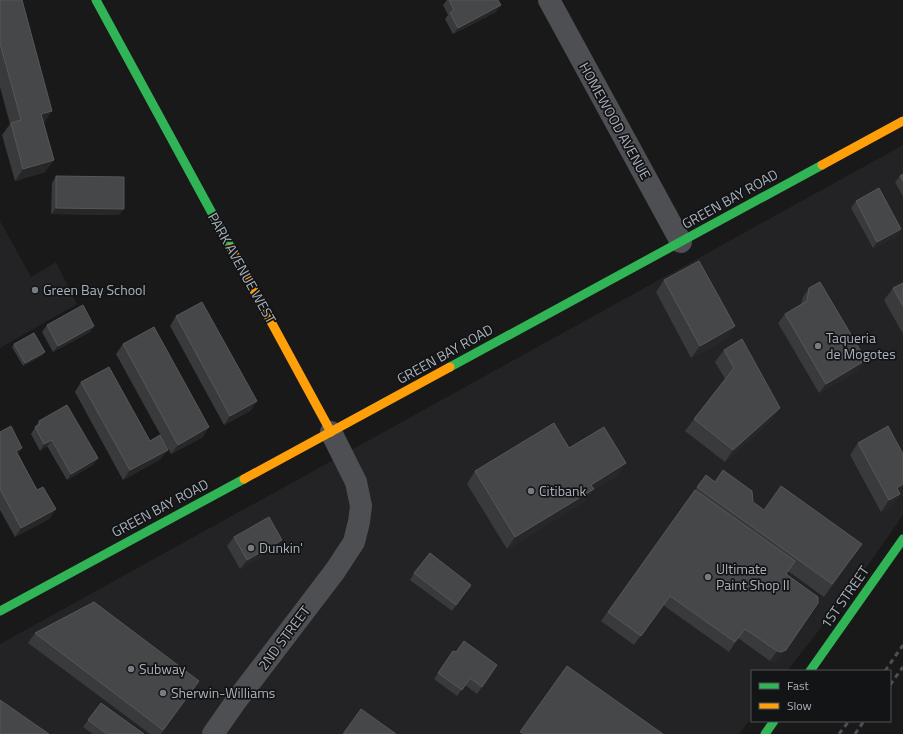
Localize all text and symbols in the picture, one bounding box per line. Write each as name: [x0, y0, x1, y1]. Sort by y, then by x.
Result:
street label: HOMEWOOD AVENUE: [574, 58, 657, 183]
street label: GREEN BAY ROAD: [678, 163, 782, 234]
street label: PARK AVENUE WEST: [203, 208, 282, 328]
place label: Green Bay School: [43, 279, 146, 300]
marker: Green Bay School: [30, 285, 40, 295]
street label: GREEN BAY ROAD: [393, 318, 497, 389]
place label: Taqueria de Mogotes: [826, 327, 896, 364]
marker: Taqueria de Mogotes: [813, 341, 823, 351]
street label: GREEN BAY ROAD: [108, 473, 212, 542]
place label: Citibank: [539, 480, 587, 501]
marker: Citibank: [526, 486, 536, 496]
place label: Dunkin': [259, 537, 303, 558]
marker: Dunkin': [246, 543, 256, 553]
place label: Ultimate Paint Shop II: [716, 558, 790, 595]
street label: 1ST STREET: [815, 561, 874, 632]
marker: Ultimate Paint Shop II: [703, 572, 713, 582]
street label: 2ND STREET: [252, 601, 315, 674]
place label: Subway: [139, 658, 186, 679]
marker: Subway: [126, 664, 136, 674]
legend: [751, 670, 891, 722]
text: Fast: [787, 676, 810, 695]
place label: Sherwin-Williams: [171, 682, 275, 703]
marker: Sherwin-Williams: [158, 688, 168, 698]
text: Slow: [787, 696, 812, 715]

